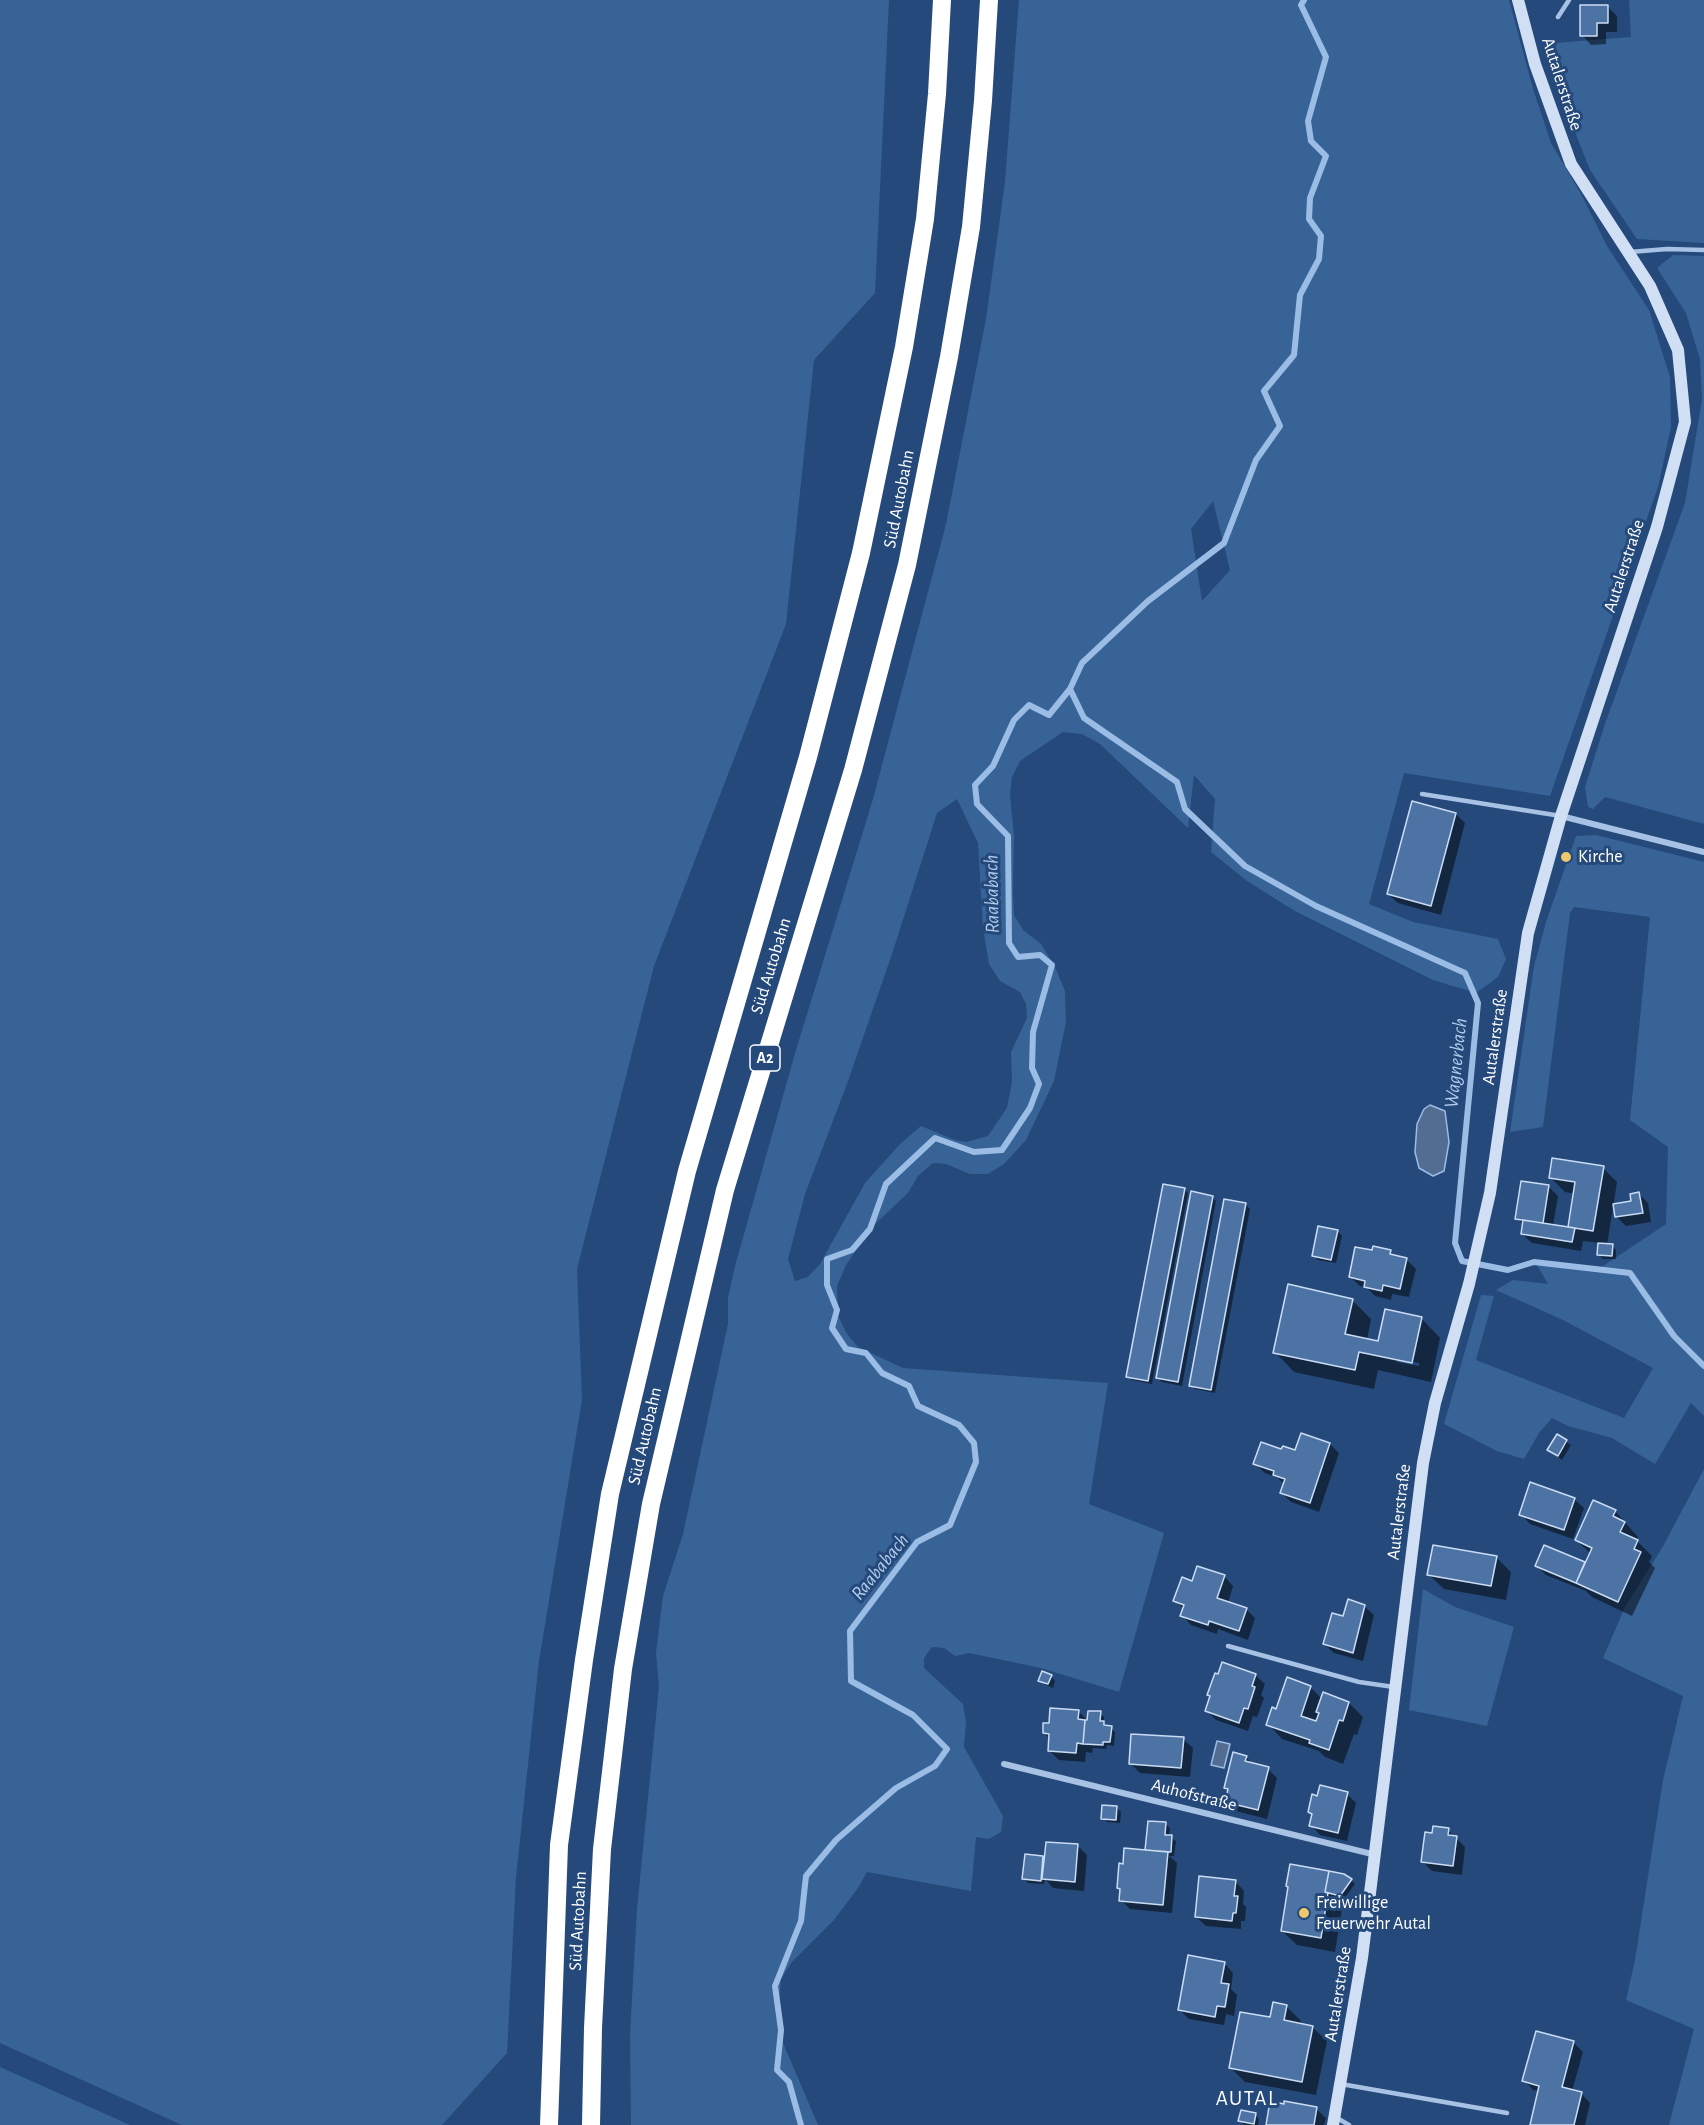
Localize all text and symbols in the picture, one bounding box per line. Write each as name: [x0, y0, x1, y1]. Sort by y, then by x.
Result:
street label: Autalerstraße: [1537, 35, 1587, 133]
street label: Süd Autobahn: [879, 448, 919, 550]
street label: Autalerstraße: [1599, 517, 1649, 615]
place label: Kirche: [1578, 846, 1623, 868]
marker: Kirche: [1559, 850, 1573, 864]
water label: Raababach: [979, 854, 1005, 934]
street label: Süd Autobahn: [746, 915, 796, 1017]
street label: Autalerstraße: [1478, 988, 1512, 1086]
water label: Wagnerbach: [1439, 1017, 1473, 1109]
road number: A2: [750, 1045, 780, 1071]
street label: Süd Autobahn: [623, 1385, 667, 1487]
street label: Autalerstraße: [1382, 1463, 1416, 1561]
water label: Raababach: [846, 1529, 914, 1605]
street label: Auhofstraße: [1149, 1774, 1239, 1816]
street label: Süd Autobahn: [565, 1871, 591, 1971]
place label: Freiwillige Feuerwehr Autal: [1316, 1892, 1431, 1934]
marker: Freiwillige Feuerwehr Autal: [1297, 1906, 1311, 1920]
street label: Autalerstraße: [1320, 1945, 1356, 2043]
district label: AUTAL: [1216, 2086, 1278, 2112]

